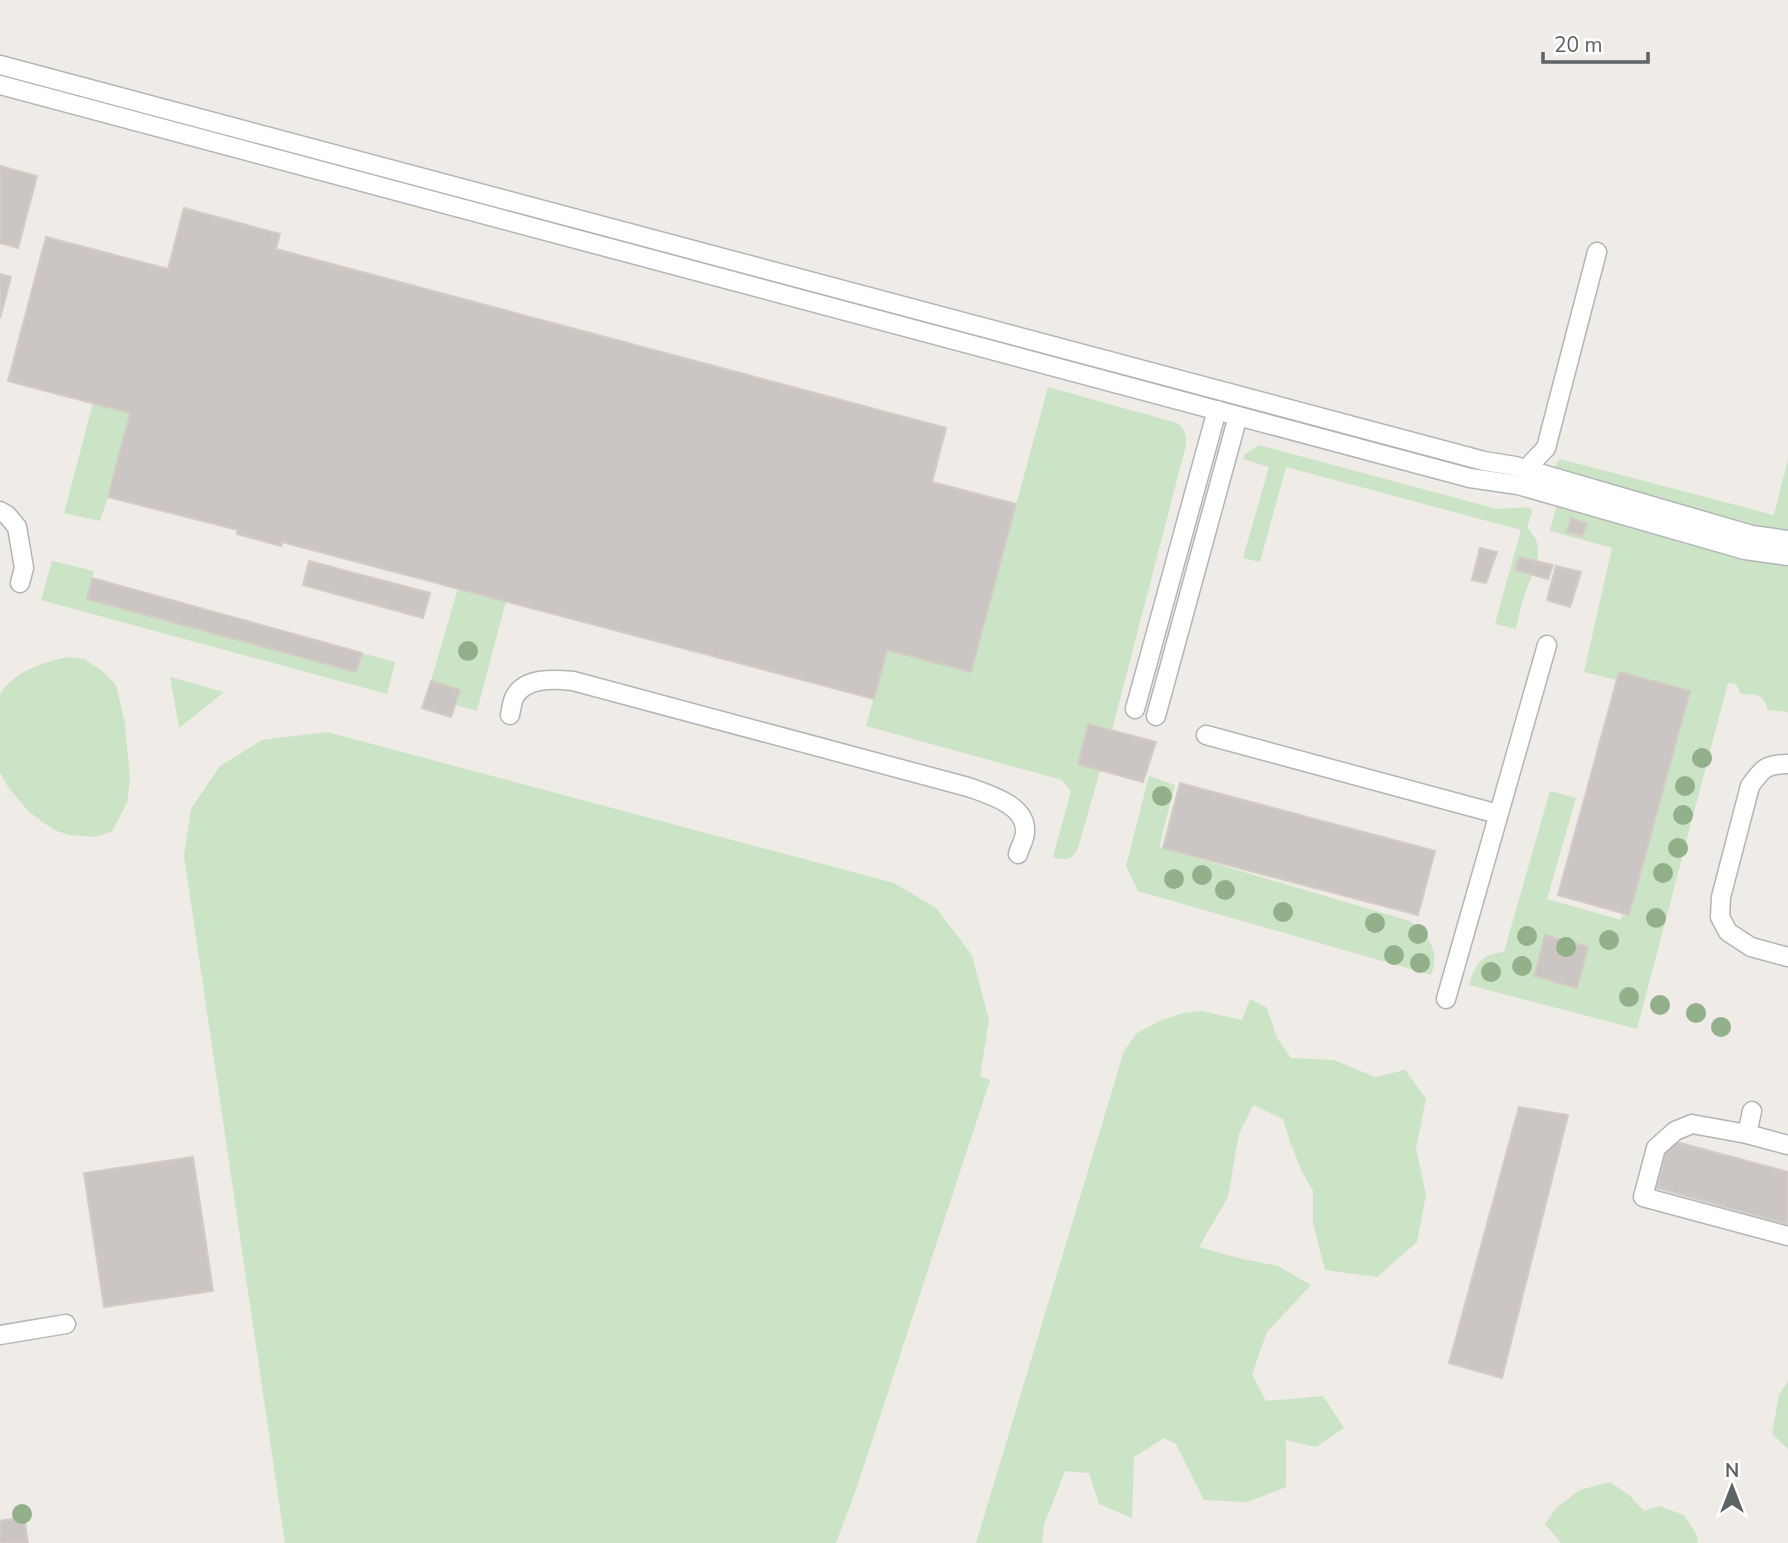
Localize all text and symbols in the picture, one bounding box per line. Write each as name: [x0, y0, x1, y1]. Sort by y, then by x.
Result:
scale bar: [1543, 21, 1648, 65]
text: 20 m: [1554, 31, 1603, 59]
north arrow: [1697, 1452, 1767, 1522]
text: N: [1725, 1458, 1739, 1484]

